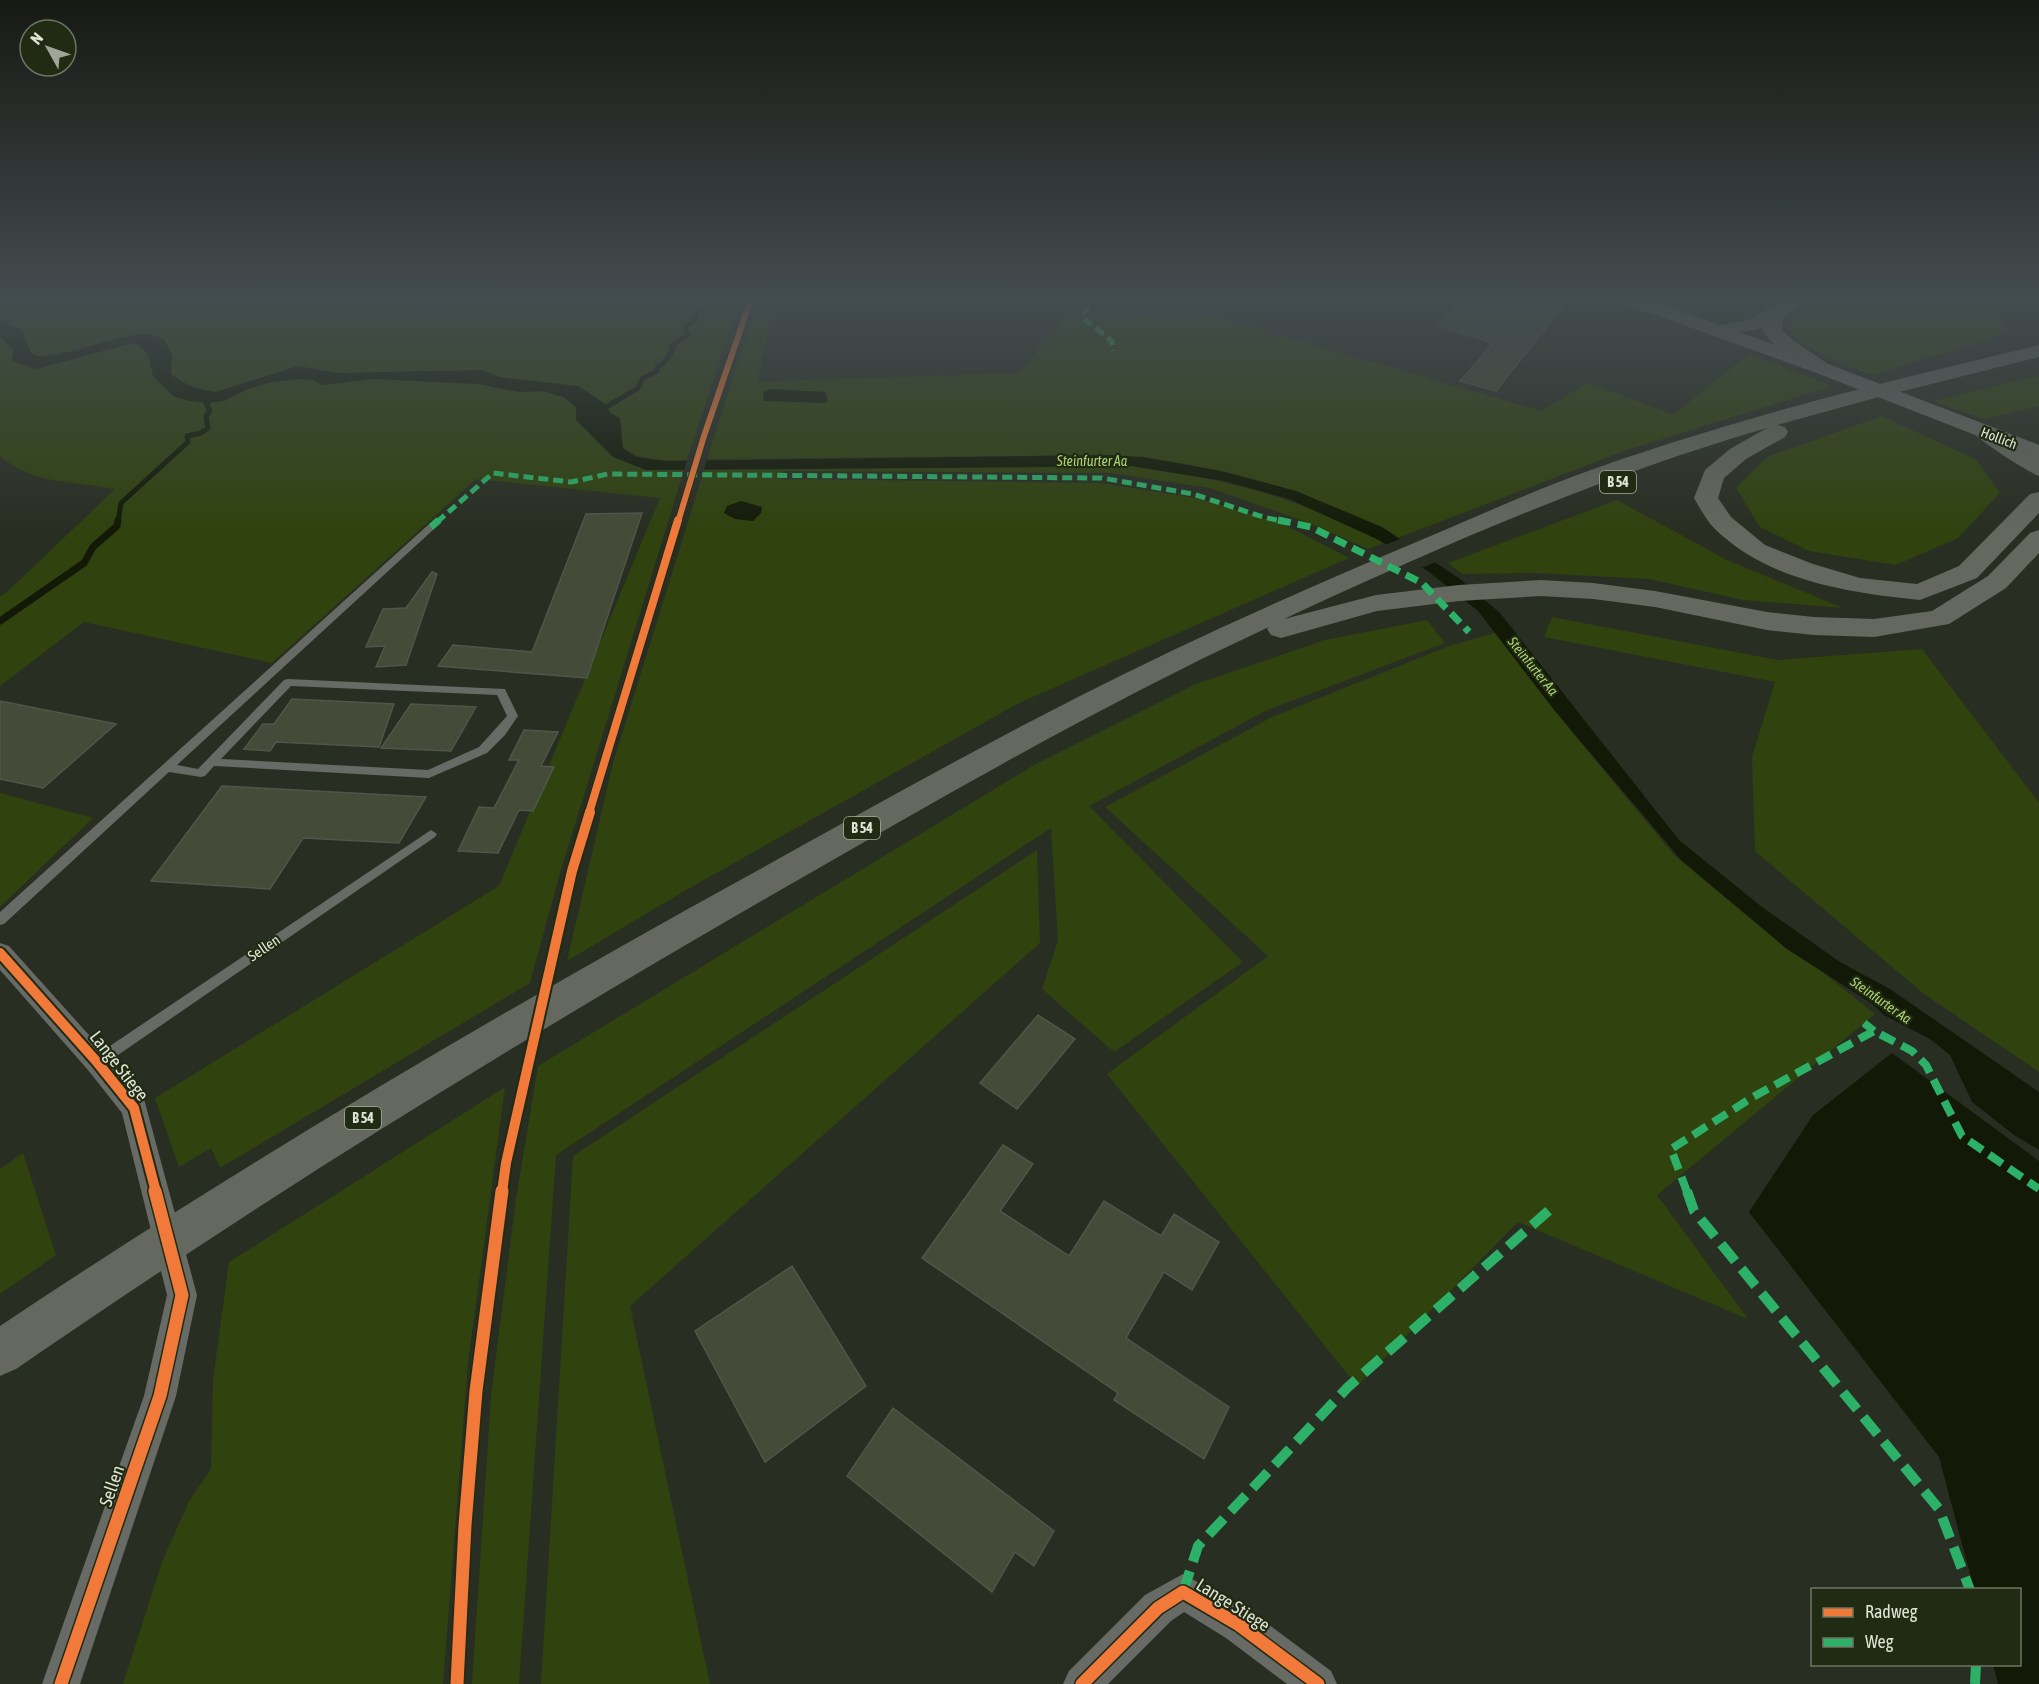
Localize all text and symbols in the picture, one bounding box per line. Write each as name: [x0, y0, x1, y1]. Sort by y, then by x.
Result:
north arrow: [18, 18, 78, 78]
text: N: [27, 29, 46, 48]
street label: Hollich: [1979, 424, 2019, 452]
water label: Steinfurter Aa: [1056, 453, 1128, 469]
road number: B 54: [1600, 471, 1636, 493]
water label: Steinfurter Aa: [1504, 633, 1562, 699]
road number: B 54: [844, 817, 880, 839]
street label: Sellen: [244, 931, 283, 964]
water label: Steinfurter Aa: [1847, 973, 1915, 1027]
street label: Lange Stiege: [86, 1027, 153, 1105]
road number: B 54: [345, 1107, 381, 1129]
street label: Sellen: [95, 1463, 128, 1509]
street label: Lange Stiege: [1193, 1574, 1274, 1635]
legend: [1811, 1588, 2021, 1666]
text: Radweg: [1865, 1601, 1918, 1622]
text: Weg: [1865, 1631, 1894, 1652]

